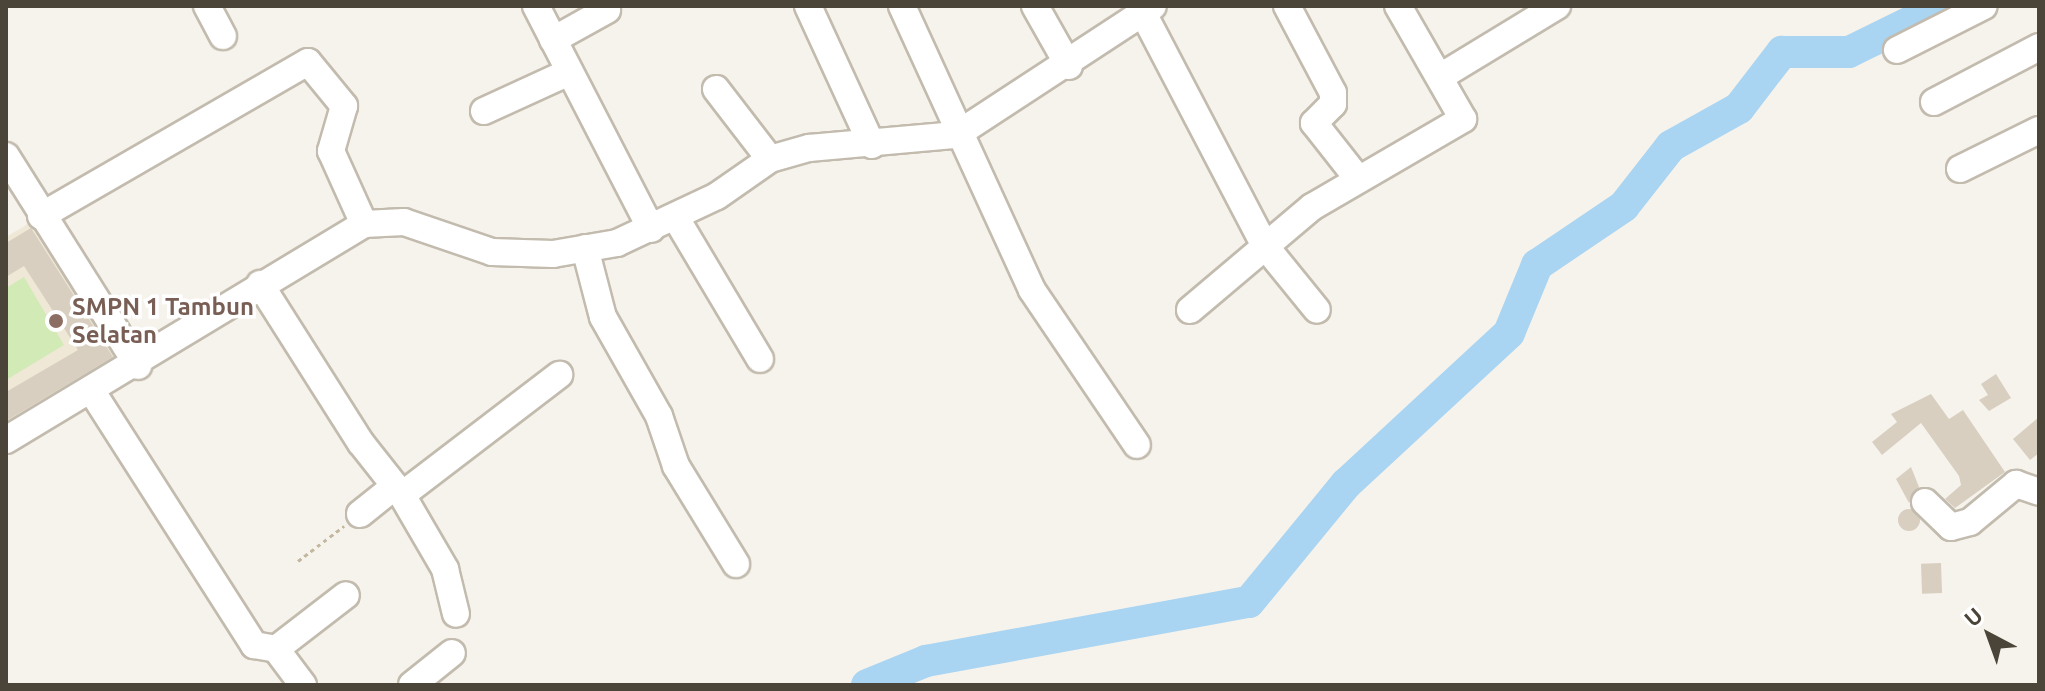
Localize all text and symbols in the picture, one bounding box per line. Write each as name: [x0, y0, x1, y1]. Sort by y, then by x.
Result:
place label: SMPN 1 Tambun Selatan: [72, 293, 254, 349]
marker: SMPN 1 Tambun Selatan: [47, 312, 65, 330]
north arrow: [1949, 595, 2029, 675]
text: U: [1959, 602, 1987, 631]

